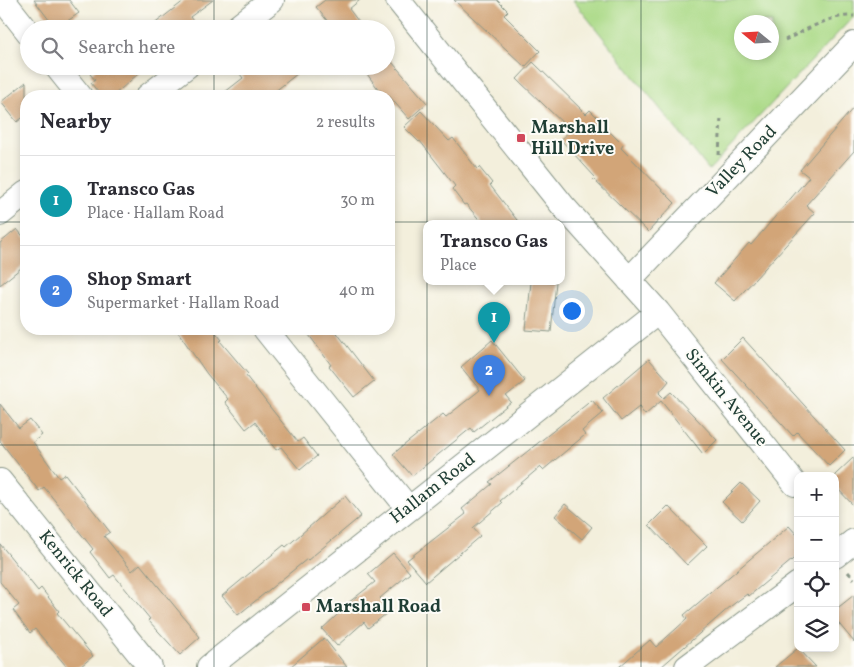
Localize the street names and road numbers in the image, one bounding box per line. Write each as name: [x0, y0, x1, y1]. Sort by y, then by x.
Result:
street label: Valley Road: [701, 120, 783, 204]
street label: Simkin Avenue: [679, 344, 773, 452]
street label: Hallam Road: [385, 448, 481, 530]
street label: Kenrick Road: [32, 525, 118, 623]

